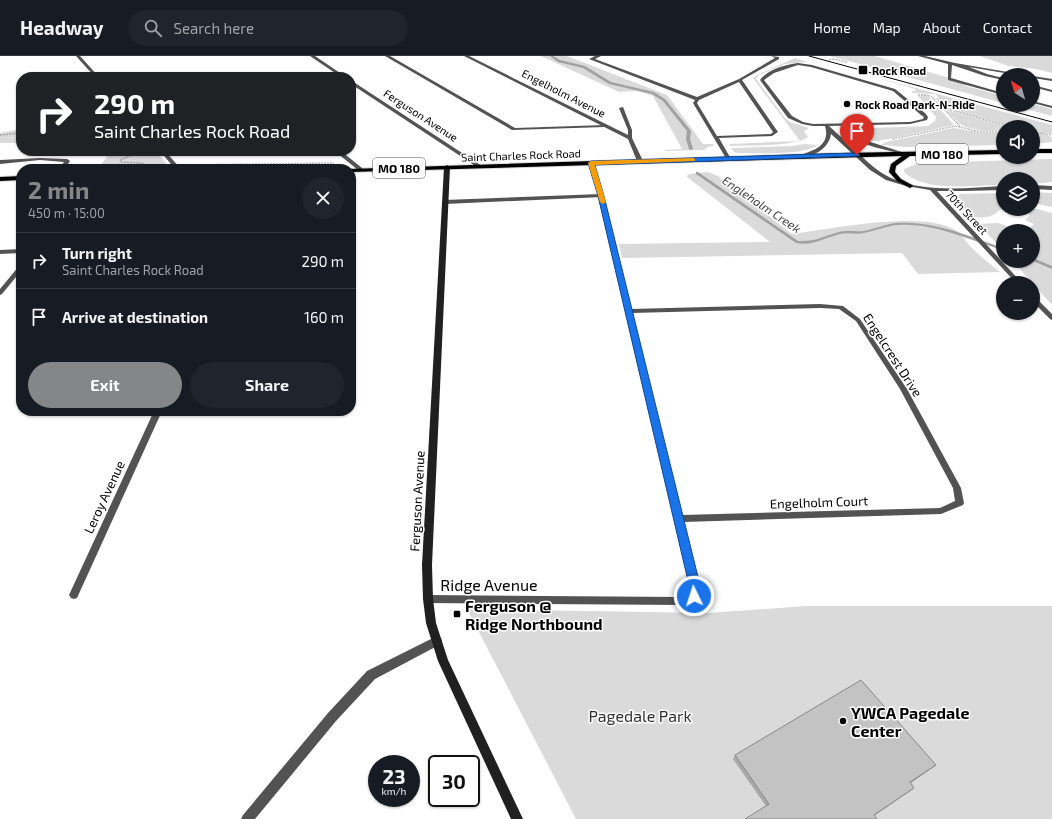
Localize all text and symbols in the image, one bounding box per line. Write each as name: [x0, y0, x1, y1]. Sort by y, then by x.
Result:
search box: [128, 10, 408, 46]
text: Headway: [20, 16, 104, 39]
icon: search: [142, 17, 164, 39]
text: Search here: [174, 19, 254, 37]
text: Home: [814, 19, 851, 36]
text: Map: [873, 19, 901, 36]
text: About: [923, 19, 961, 36]
text: Contact: [983, 19, 1032, 36]
marker: Rock Road: [857, 64, 869, 76]
place label: Rock Road: [872, 64, 926, 77]
street label: Engelholm Avenue: [520, 66, 608, 120]
north arrow: [996, 68, 1040, 112]
map controls: [996, 68, 1040, 320]
text: 290 m: [94, 86, 175, 120]
street label: Ferguson Avenue: [382, 86, 461, 144]
icon: right: [28, 88, 80, 140]
place label: Rock Road Park-N-Ride: [855, 98, 975, 111]
marker: Rock Road Park-N-Ride: [842, 99, 852, 109]
pin: [840, 114, 874, 155]
text: Saint Charles Rock Road: [94, 120, 290, 142]
icon: arrive: [846, 120, 868, 142]
button: sound: [996, 120, 1040, 164]
road number: MO 180: [916, 144, 968, 164]
street label: Saint Charles Rock Road: [461, 146, 581, 164]
road number: MO 180: [373, 158, 425, 178]
button: layers: [996, 172, 1040, 216]
water label: Engleholm Creek: [720, 173, 804, 235]
text: 2 min: [28, 175, 89, 204]
button: close: [302, 177, 344, 219]
street label: 70th Street: [943, 187, 991, 237]
text: 450 m · 15:00: [28, 205, 105, 221]
button: +: [996, 224, 1040, 268]
text: Turn right: [62, 244, 132, 262]
icon: right: [28, 250, 50, 272]
text: 290 m: [301, 252, 344, 270]
text: Saint Charles Rock Road: [62, 262, 204, 278]
button: −: [996, 276, 1040, 320]
icon: arrive: [28, 306, 50, 328]
text: Arrive at destination: [62, 308, 208, 326]
text: 160 m: [304, 308, 344, 326]
street label: Engelcrest Drive: [860, 310, 926, 400]
button: Exit: [28, 362, 182, 408]
button: Share: [190, 362, 344, 408]
street label: Ferguson Avenue: [406, 450, 428, 552]
street label: Leroy Avenue: [80, 458, 128, 536]
street label: Engelholm Court: [770, 492, 868, 512]
street label: Ridge Avenue: [440, 575, 538, 594]
position arrow: [673, 575, 715, 617]
place label: Ferguson @ Ridge Northbound: [465, 596, 603, 633]
marker: Ferguson @ Ridge Northbound: [452, 609, 462, 619]
place label: YWCA Pagedale Center: [851, 703, 969, 740]
park label: Pagedale Park: [588, 706, 692, 725]
marker: YWCA Pagedale Center: [838, 716, 848, 726]
speed limit sign: 30: [428, 755, 480, 807]
text: 23: [383, 764, 405, 788]
text: km/h: [382, 785, 406, 797]

